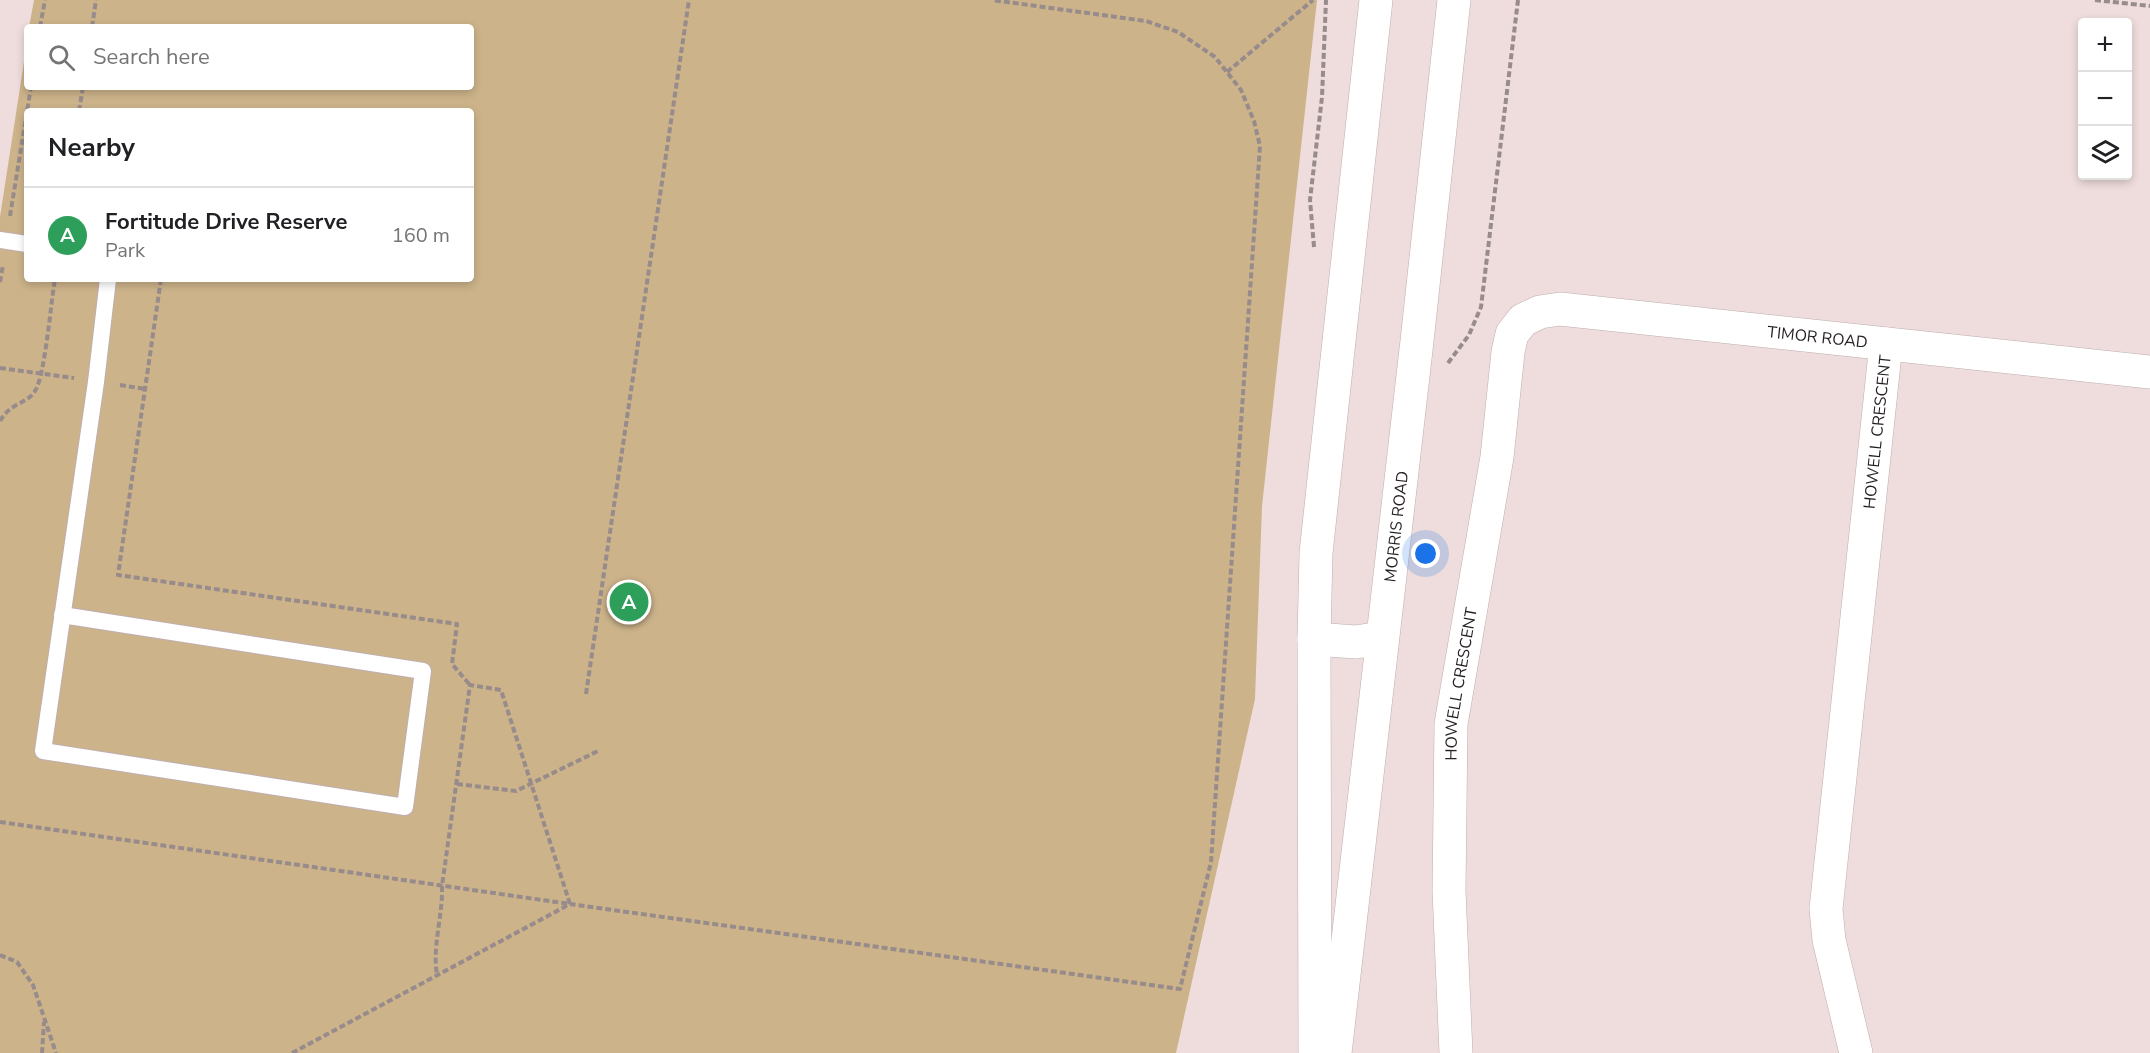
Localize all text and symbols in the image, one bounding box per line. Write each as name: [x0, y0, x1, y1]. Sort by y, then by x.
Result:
map controls: [2078, 18, 2132, 180]
button: +: [2078, 18, 2132, 72]
search box: [24, 24, 474, 90]
icon: search: [45, 41, 78, 74]
text: Search here: [93, 42, 210, 72]
button: −: [2078, 72, 2132, 126]
button: layers: [2078, 126, 2132, 180]
text: Nearby: [48, 130, 135, 165]
text: Fortitude Drive Reserve: [105, 207, 347, 237]
text: A: [60, 222, 75, 249]
text: 160 m: [392, 222, 450, 249]
text: Park: [105, 237, 145, 264]
street label: TIMOR ROAD: [1766, 321, 1869, 354]
street label: HOWELL CRESCENT: [1859, 354, 1897, 510]
street label: MORRIS ROAD: [1379, 470, 1414, 583]
your location: [1411, 539, 1440, 568]
pin: A: [610, 580, 648, 624]
street label: HOWELL CRESCENT: [1441, 605, 1483, 761]

